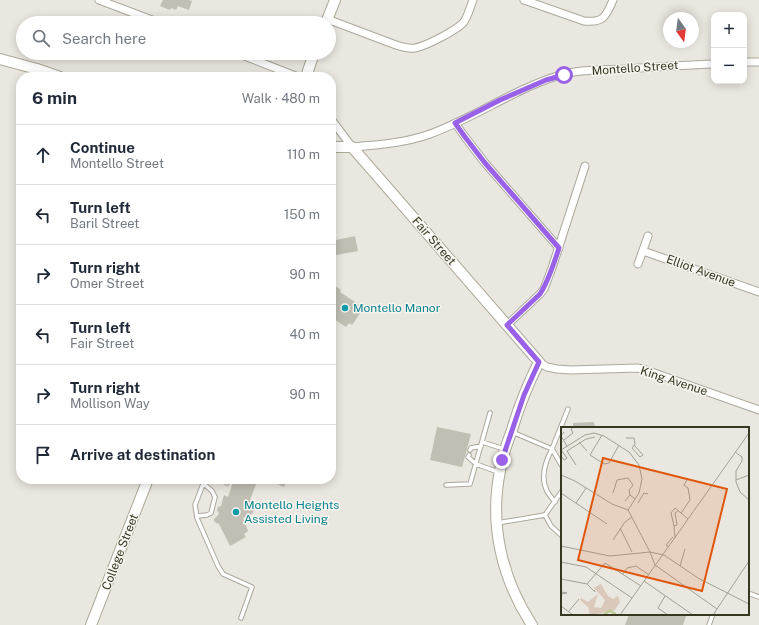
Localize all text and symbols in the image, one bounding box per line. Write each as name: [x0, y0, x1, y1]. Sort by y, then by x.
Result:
north arrow: [663, 12, 699, 48]
map controls: [711, 12, 747, 84]
button: +: [711, 12, 747, 48]
search box: [16, 16, 336, 60]
icon: search: [30, 27, 52, 49]
text: Search here: [62, 30, 146, 47]
button: −: [711, 48, 747, 84]
street label: Montello Street: [591, 58, 679, 78]
route start: [555, 66, 573, 84]
text: 6 min: [32, 88, 77, 108]
text: Walk · 480 m: [242, 91, 320, 106]
text: Continue: [70, 139, 135, 156]
icon: ahead: [32, 144, 54, 166]
text: 110 m: [287, 147, 320, 162]
text: Montello Street: [70, 156, 164, 171]
text: Turn left: [70, 199, 131, 216]
icon: left: [32, 204, 54, 226]
text: 150 m: [284, 207, 320, 222]
street label: Fair Street: [409, 214, 459, 268]
text: Baril Street: [70, 216, 139, 231]
street label: Elliot Avenue: [664, 252, 738, 290]
text: Turn right: [70, 259, 140, 276]
icon: right: [32, 264, 54, 286]
text: 90 m: [290, 267, 320, 282]
text: Omer Street: [70, 276, 144, 291]
place label: Montello Manor: [353, 301, 441, 315]
marker: Montello Manor: [340, 303, 350, 313]
text: Turn left: [70, 319, 131, 336]
icon: left: [32, 324, 54, 346]
text: 40 m: [289, 327, 320, 342]
text: Fair Street: [70, 336, 134, 351]
street label: King Avenue: [639, 364, 710, 398]
text: Turn right: [70, 379, 140, 396]
icon: right: [32, 384, 54, 406]
text: 90 m: [290, 387, 320, 402]
text: Mollison Way: [70, 396, 150, 411]
inset map: [561, 427, 749, 615]
icon: arrive: [32, 444, 54, 466]
text: Arrive at destination: [70, 446, 215, 463]
route end: [493, 451, 511, 469]
place label: Montello Heights Assisted Living: [244, 498, 339, 526]
marker: Montello Heights Assisted Living: [231, 507, 241, 517]
street label: College Street: [99, 512, 141, 592]

